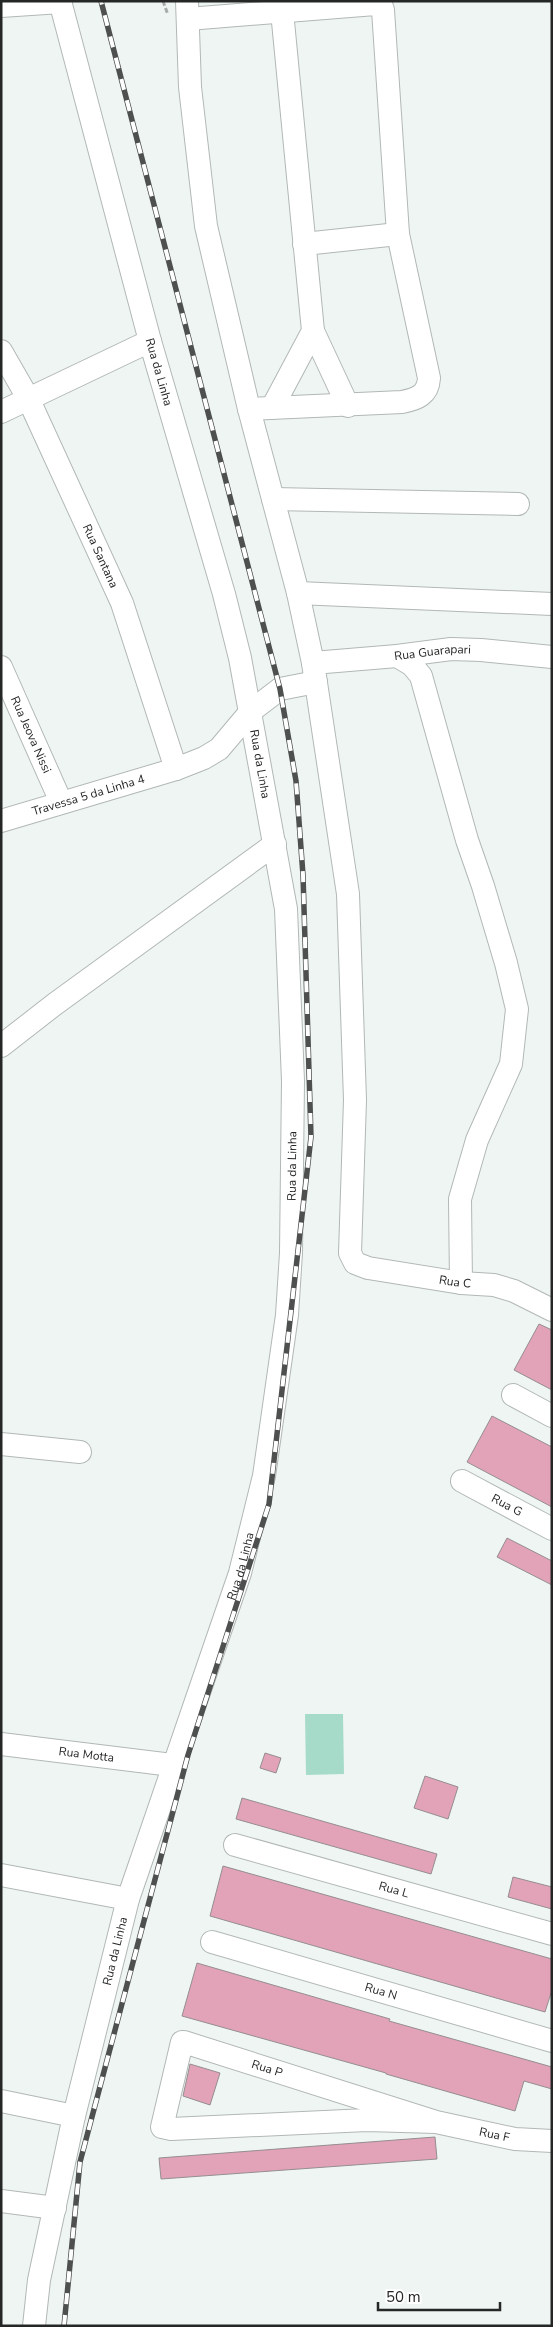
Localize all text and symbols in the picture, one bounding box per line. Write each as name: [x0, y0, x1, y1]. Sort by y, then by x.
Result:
street label: Rua da Linha: [142, 336, 176, 408]
street label: Rua Santana: [79, 521, 122, 590]
street label: Rua Guarapari: [393, 641, 471, 664]
street label: Rua Jeova Nissi: [7, 694, 55, 776]
street label: Rua da Linha: [246, 728, 274, 800]
street label: Travessa 5 da Linha 4: [30, 771, 146, 819]
street label: Rua da Linha: [284, 1131, 300, 1201]
street label: Rua C: [438, 1272, 472, 1292]
street label: Rua G: [489, 1490, 525, 1520]
street label: Rua da Linha: [223, 1531, 258, 1602]
street label: Rua Motta: [58, 1743, 115, 1766]
street label: Rua L: [377, 1878, 411, 1902]
street label: Rua da Linha: [99, 1915, 131, 1987]
street label: Rua N: [363, 1979, 399, 2004]
street label: Rua P: [250, 2056, 285, 2081]
street label: Rua F: [478, 2124, 512, 2146]
scale bar: [378, 2280, 500, 2312]
text: 50 m: [386, 2287, 421, 2307]

